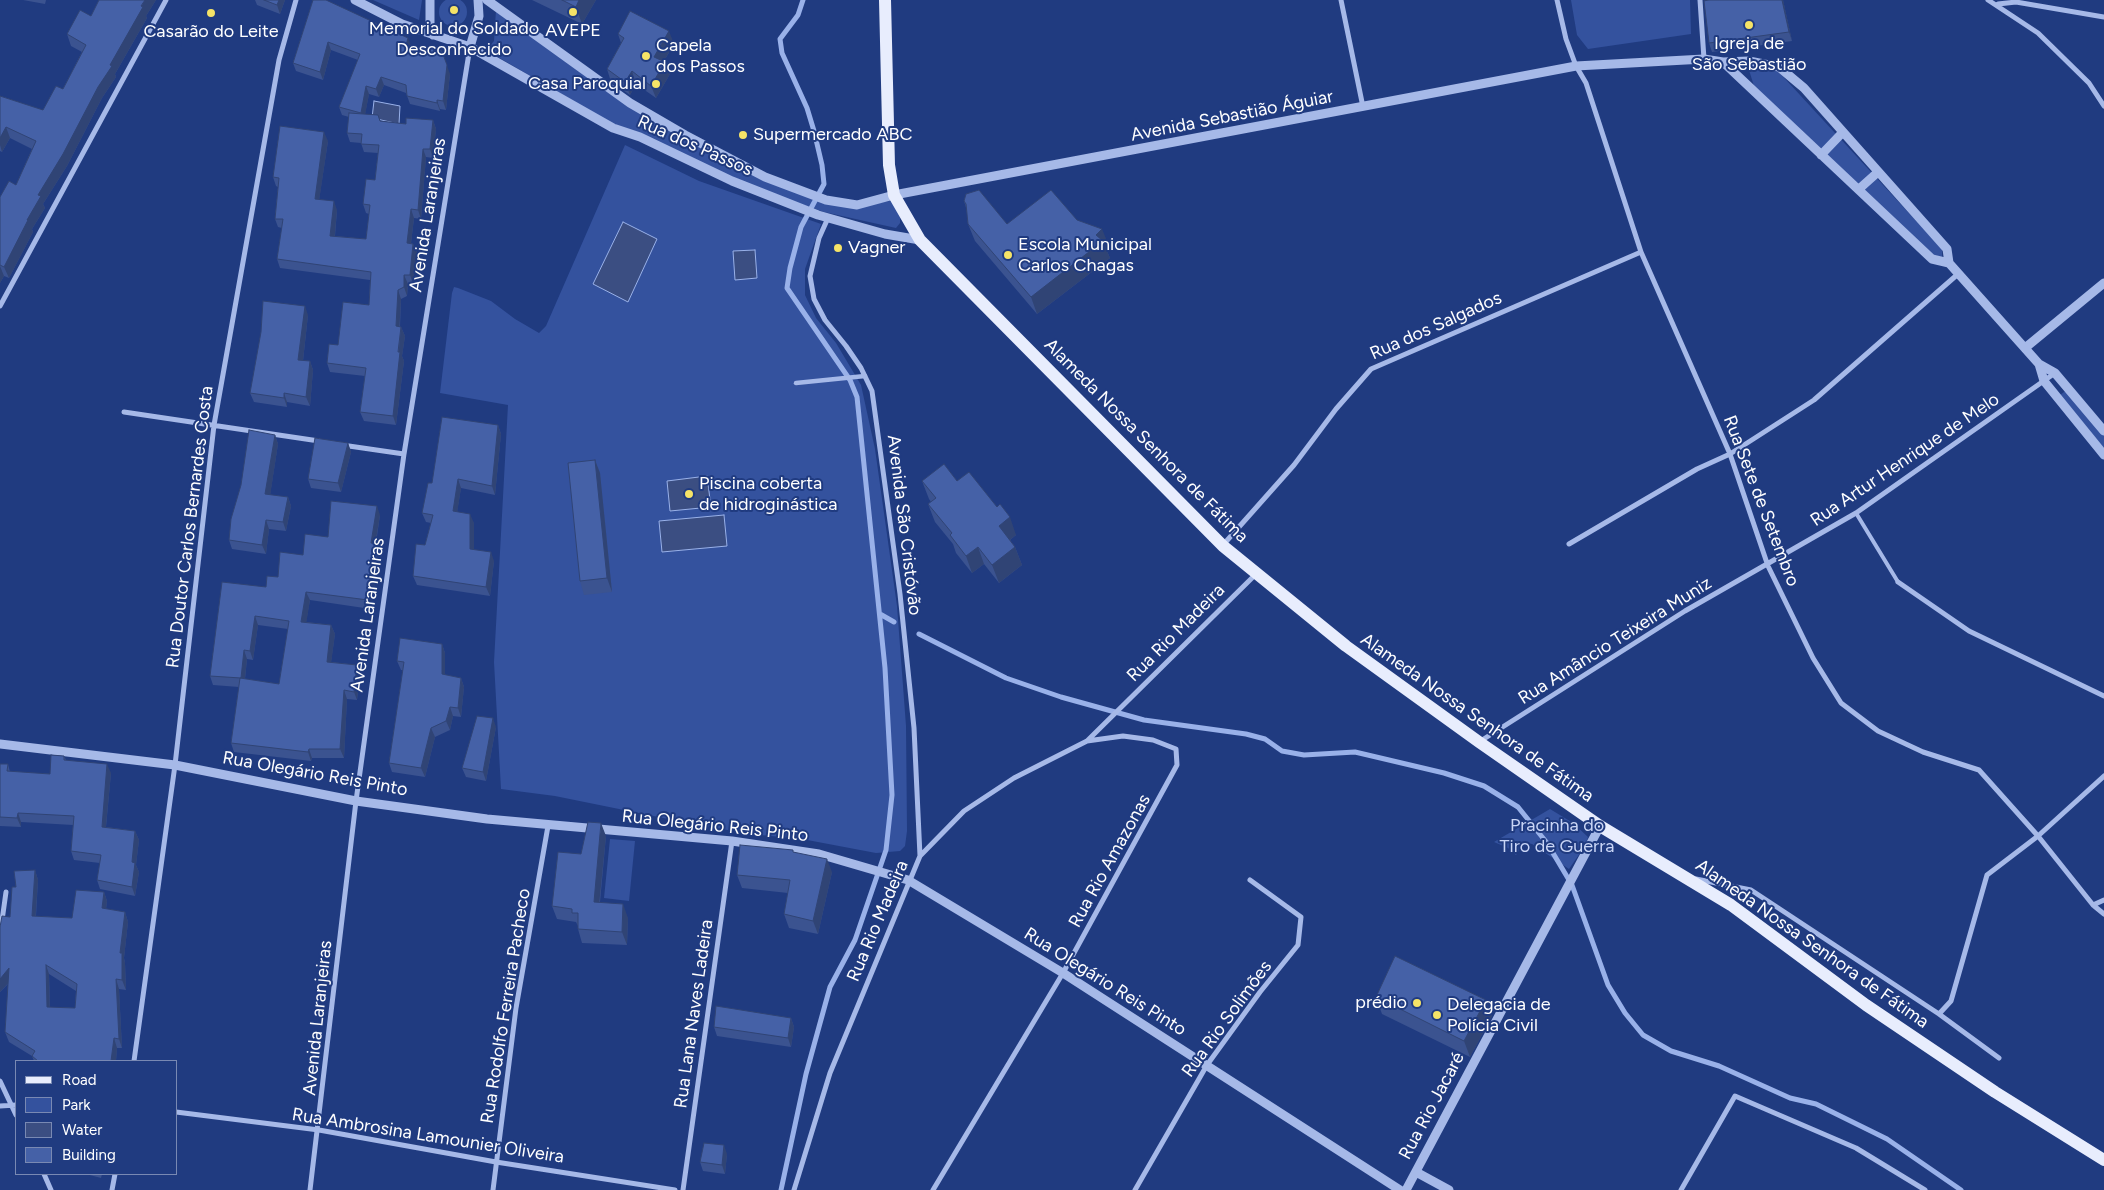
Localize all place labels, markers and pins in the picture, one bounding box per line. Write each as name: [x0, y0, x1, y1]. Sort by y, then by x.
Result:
marker: Memorial do Soldado Desconhecido: [448, 4, 460, 16]
marker: AVEPE: [567, 6, 579, 18]
marker: Casarão do Leite: [205, 7, 217, 19]
place label: Memorial do Soldado Desconhecido: [369, 18, 539, 60]
marker: Igreja de São Sebastião: [1743, 19, 1755, 31]
place label: AVEPE: [545, 20, 601, 42]
place label: Casarão do Leite: [143, 21, 279, 43]
place label: Igreja de São Sebastião: [1692, 33, 1806, 76]
place label: Capela dos Passos: [656, 35, 745, 78]
marker: Capela dos Passos: [640, 50, 652, 62]
place label: Casa Paroquial: [528, 73, 646, 95]
marker: Casa Paroquial: [650, 78, 662, 90]
place label: Supermercado ABC: [753, 124, 912, 146]
marker: Supermercado ABC: [737, 129, 749, 141]
place label: Escola Municipal Carlos Chagas: [1018, 234, 1152, 276]
place label: Vagner: [848, 237, 905, 259]
marker: Vagner: [832, 242, 844, 254]
marker: Escola Municipal Carlos Chagas: [1002, 249, 1014, 261]
place label: Piscina coberta de hidroginástica: [699, 473, 837, 516]
marker: Piscina coberta de hidroginástica: [683, 488, 695, 500]
place label: prédio: [1355, 992, 1407, 1014]
place label: Delegacia de Polícia Civil: [1447, 994, 1551, 1036]
marker: prédio: [1411, 997, 1423, 1009]
marker: Delegacia de Polícia Civil: [1431, 1009, 1443, 1021]

